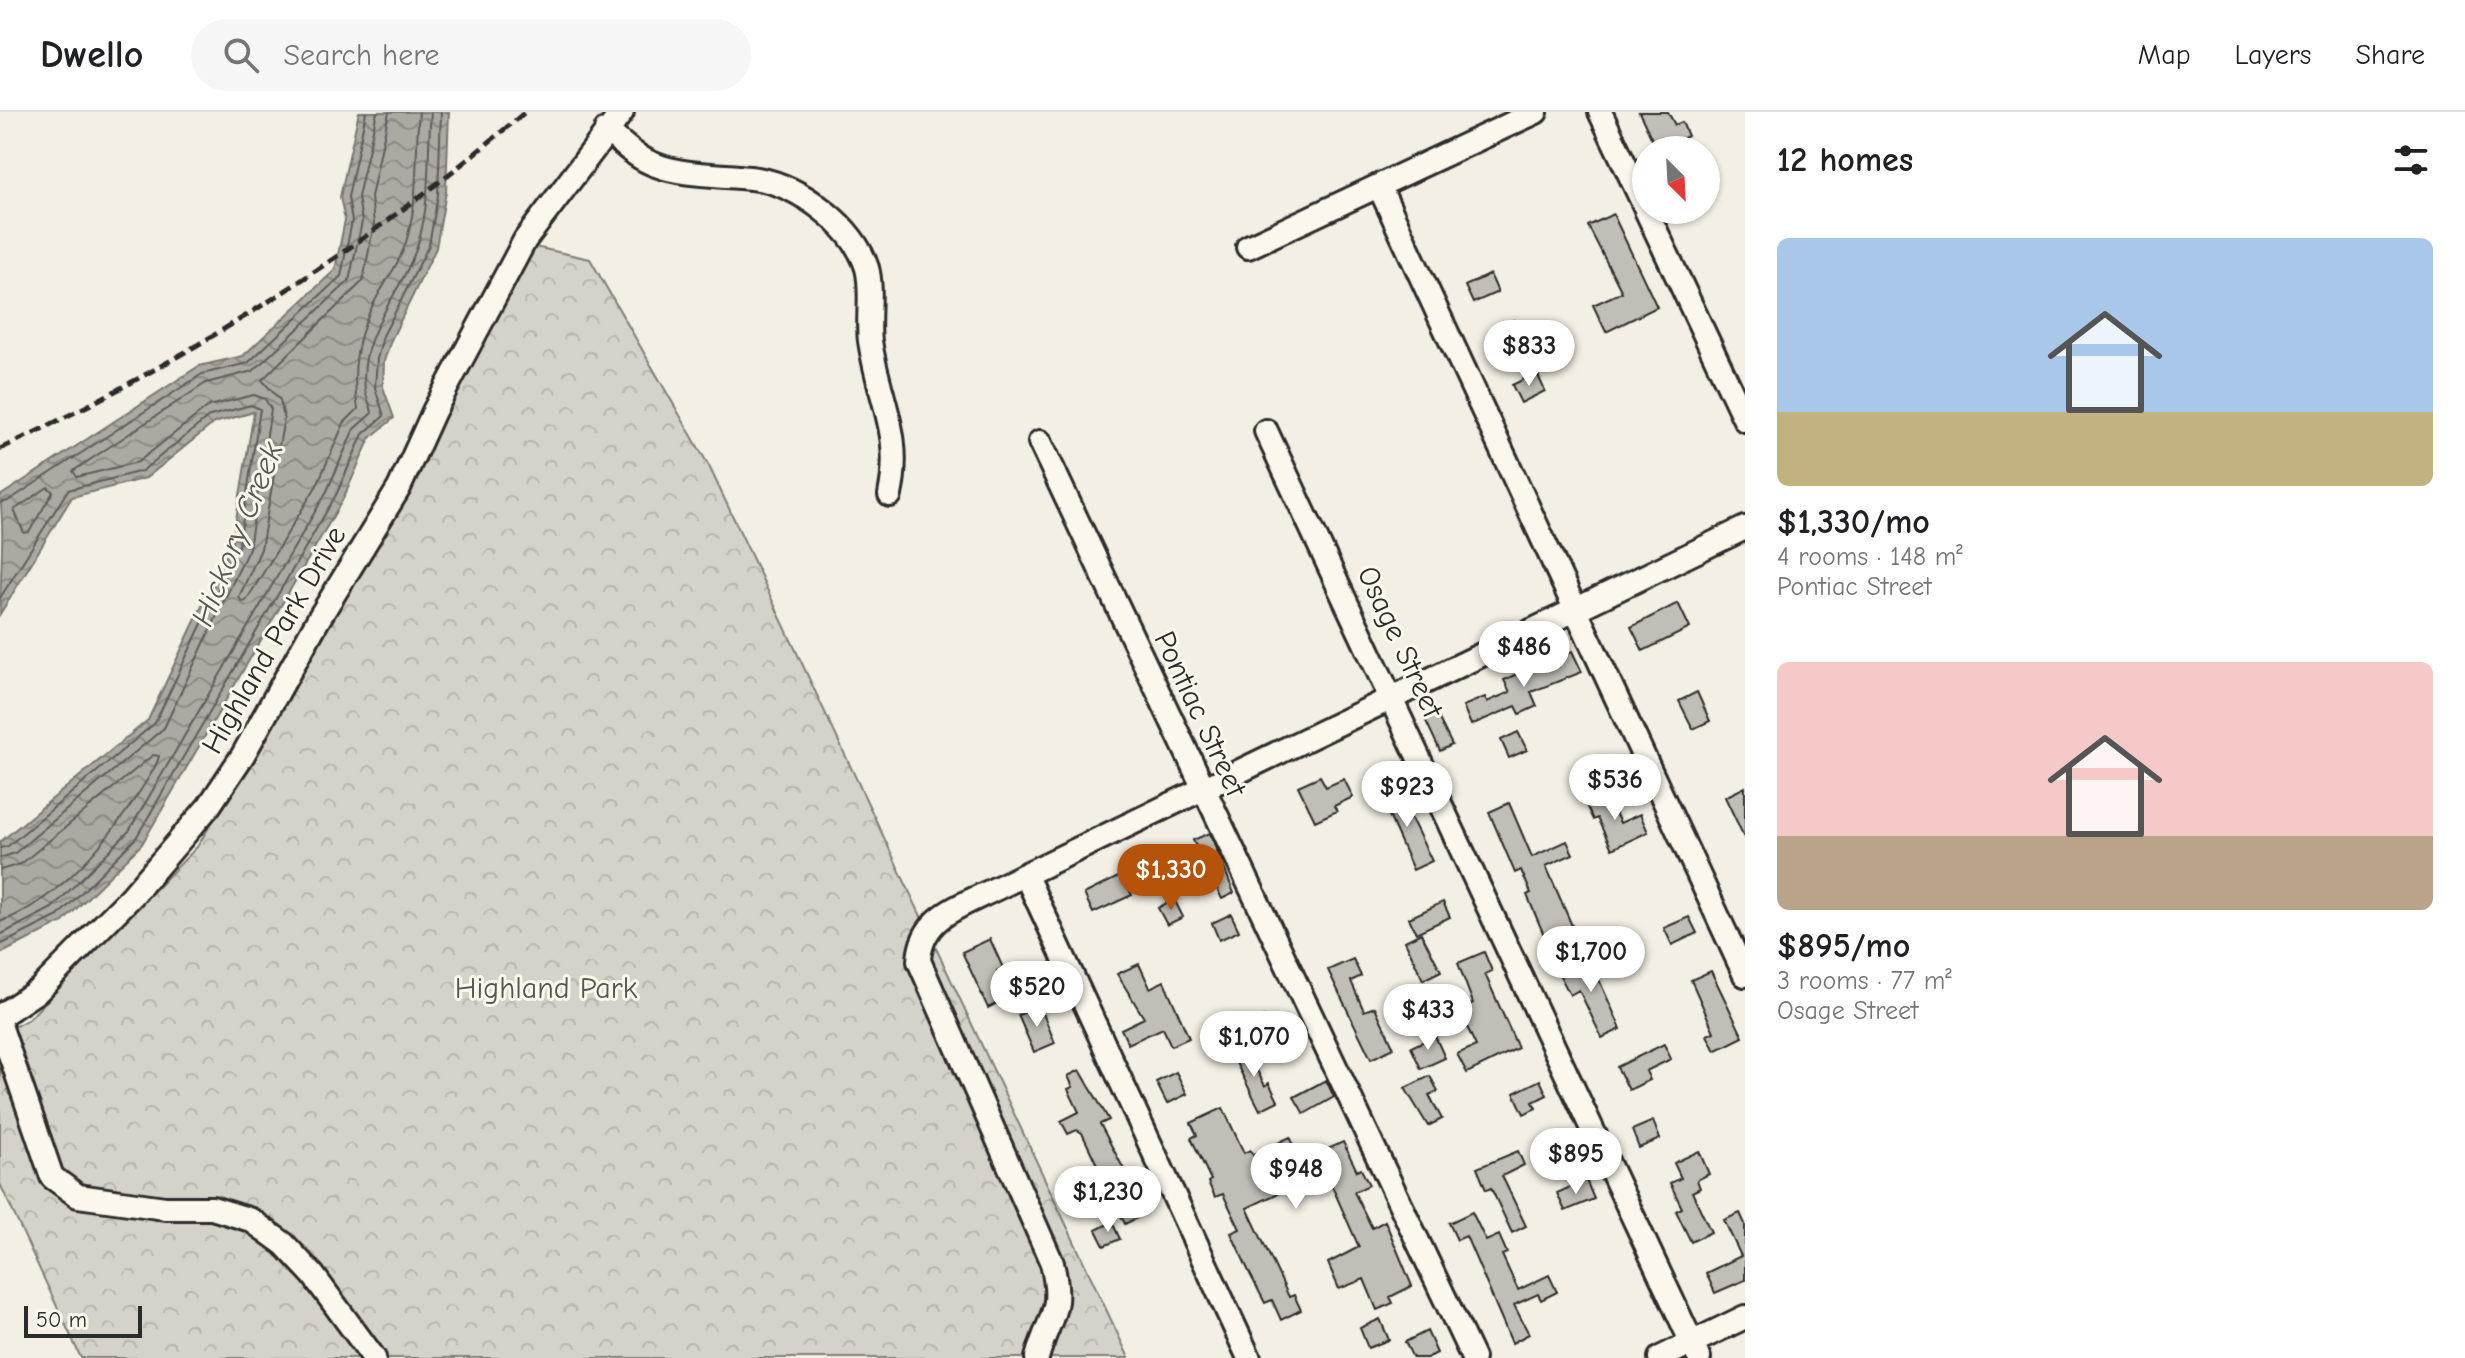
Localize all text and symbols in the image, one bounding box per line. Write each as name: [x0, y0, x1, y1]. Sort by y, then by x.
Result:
search box: [191, 19, 751, 91]
text: Dwello: [40, 33, 143, 77]
icon: search: [219, 33, 263, 77]
text: Search here: [283, 38, 440, 73]
text: Map: [2138, 39, 2191, 71]
text: Layers: [2235, 39, 2311, 71]
text: Share: [2355, 39, 2425, 71]
north arrow: [1632, 136, 1720, 224]
map controls: [1632, 136, 1720, 224]
icon: filters: [2389, 138, 2433, 182]
text: 12 homes: [1777, 140, 1913, 180]
icon: home: [2033, 290, 2177, 434]
pin: $833: [1482, 320, 1576, 388]
text: $833: [1502, 331, 1556, 361]
water label: Hickory Creek: [183, 436, 291, 631]
text: $1,330/mo: [1777, 502, 1930, 542]
street label: Highland Park Drive: [195, 520, 353, 760]
text: 4 rooms · 148 m²: [1777, 542, 1963, 572]
street label: Osage Street: [1350, 561, 1451, 725]
text: Pontiac Street: [1777, 572, 1932, 602]
pin: $486: [1477, 621, 1571, 689]
street label: Pontiac Street: [1146, 626, 1254, 804]
text: $486: [1497, 632, 1551, 662]
icon: home: [2033, 714, 2177, 858]
pin: $536: [1568, 754, 1662, 822]
pin: $923: [1360, 761, 1454, 829]
text: $536: [1587, 765, 1643, 795]
text: $923: [1379, 772, 1435, 802]
pin: $1,330: [1106, 844, 1236, 912]
text: $1,330: [1135, 855, 1207, 885]
pin: $1,700: [1526, 926, 1656, 994]
text: $895/mo: [1777, 926, 1910, 966]
text: $1,700: [1555, 937, 1627, 967]
pin: $520: [990, 961, 1084, 1029]
text: 3 rooms · 77 m²: [1777, 966, 1952, 996]
park label: Highland Park: [455, 971, 638, 1006]
text: $520: [1008, 972, 1066, 1002]
pin: $433: [1381, 984, 1475, 1052]
text: $433: [1401, 995, 1455, 1025]
text: Osage Street: [1777, 996, 1918, 1026]
pin: $1,070: [1189, 1011, 1319, 1079]
text: $1,070: [1218, 1022, 1290, 1052]
pin: $895: [1529, 1128, 1623, 1196]
text: $895: [1548, 1139, 1604, 1169]
pin: $948: [1249, 1143, 1343, 1211]
text: $948: [1269, 1154, 1323, 1184]
pin: $1,230: [1043, 1166, 1173, 1234]
text: $1,230: [1072, 1177, 1144, 1207]
scale bar: [24, 1302, 142, 1338]
text: 50 m: [36, 1307, 87, 1333]

